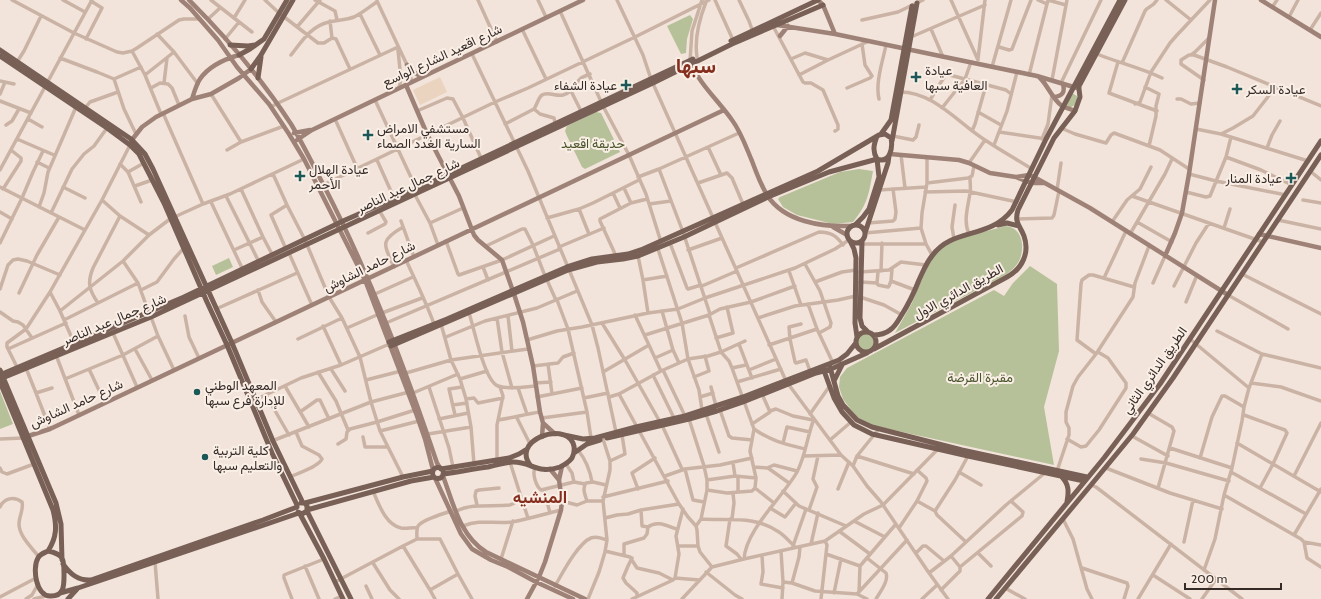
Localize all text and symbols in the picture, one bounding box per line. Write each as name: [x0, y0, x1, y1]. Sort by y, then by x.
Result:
street label: شارع اقعيد الشارع الواسع: [380, 20, 505, 92]
district label: سبها: [676, 53, 716, 79]
place label: عيادة العافية سبها: [925, 62, 988, 94]
marker: عيادة العافية سبها: [910, 71, 922, 83]
place label: عيادة الشفاء: [554, 77, 617, 93]
marker: عيادة الشفاء: [620, 79, 632, 91]
place label: عيادة السكر: [1245, 81, 1306, 98]
marker: عيادة السكر: [1231, 83, 1243, 95]
place label: مستشفي الامراض السارية الغدد الصماء: [377, 120, 481, 152]
marker: مستشفي الامراض السارية الغدد الصماء: [362, 129, 374, 141]
park label: حديقة اقعيد: [561, 135, 625, 151]
street label: شارع جمال عبد الناصر: [353, 154, 463, 218]
place label: عيادة الهلال الأحمر: [308, 161, 369, 193]
marker: عيادة الهلال الأحمر: [294, 170, 306, 182]
place label: عيادة المنار: [1224, 170, 1282, 187]
marker: عيادة المنار: [1285, 172, 1297, 184]
street label: شارع حامد الشاوش: [320, 237, 418, 297]
street label: الطريق الدائري الاول: [910, 260, 1007, 325]
street label: شارع جمال عبد الناصر: [59, 290, 169, 350]
street label: الطريق الدائري الثاني: [1118, 323, 1192, 418]
park label: مقبرة القرضة: [947, 369, 1013, 386]
street label: شارع حامد الشاوش: [27, 375, 126, 433]
place label: المعهد الوطني للإدارة فرع سبها: [205, 377, 285, 410]
marker: المعهد الوطني للإدارة فرع سبها: [192, 387, 202, 397]
place label: كلية التربية والتعليم سبها: [213, 442, 283, 474]
marker: كلية التربية والتعليم سبها: [200, 452, 210, 462]
district label: المنشيه: [513, 487, 567, 507]
scale bar: [1185, 565, 1281, 591]
text: 200 m: [1191, 571, 1227, 586]

